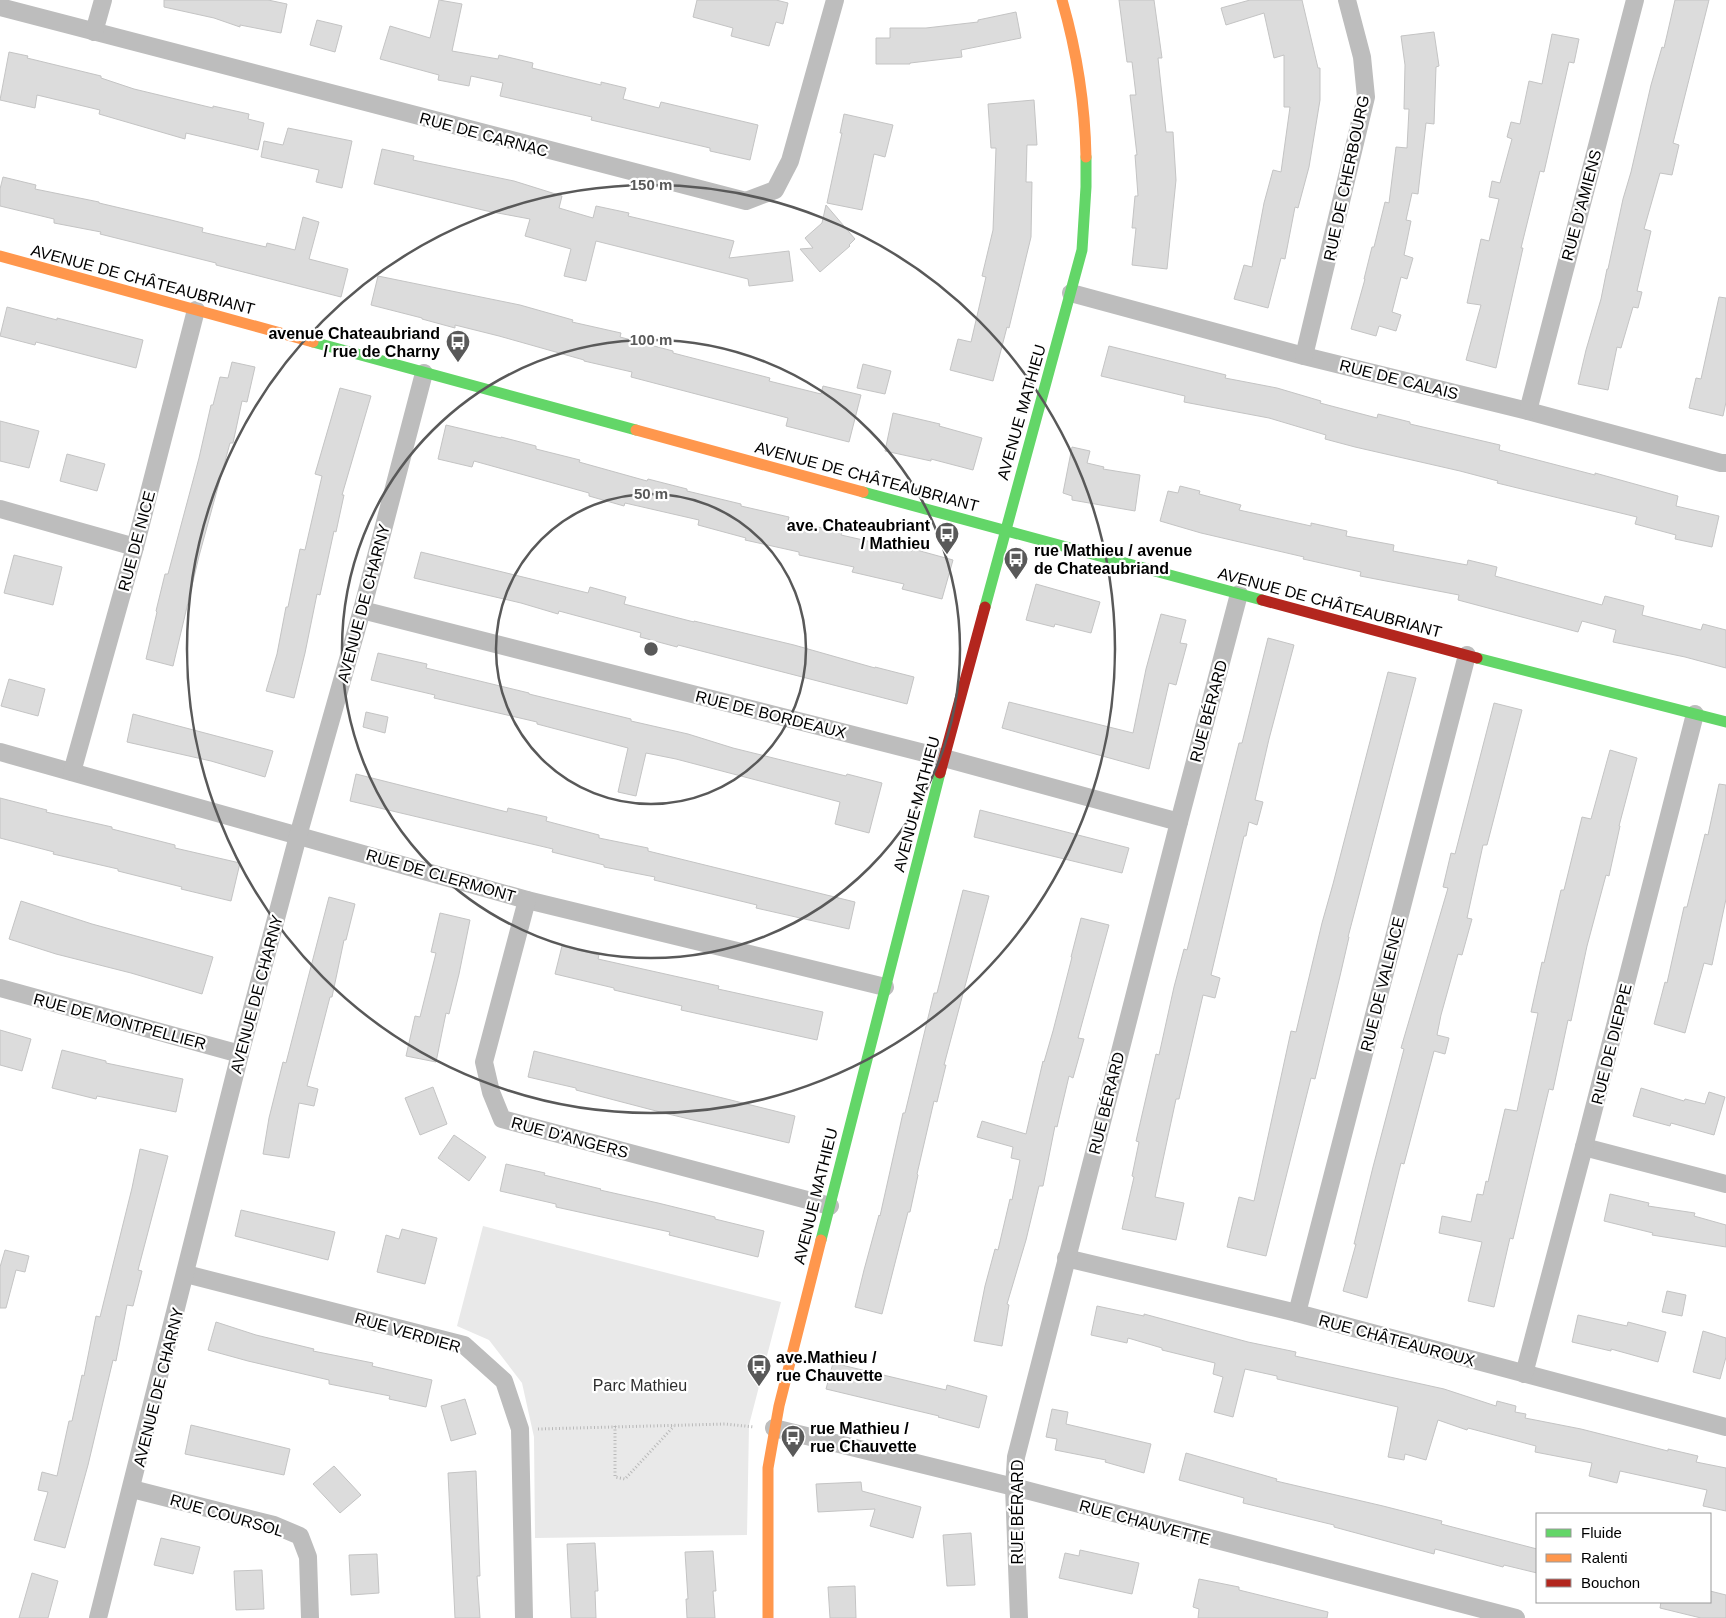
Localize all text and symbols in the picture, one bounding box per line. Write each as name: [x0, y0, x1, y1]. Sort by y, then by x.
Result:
street label: RUE DE CHERBOURG: [1321, 94, 1372, 262]
street label: RUE DE CARNAC: [418, 109, 550, 160]
street label: RUE D'AMIENS: [1558, 148, 1604, 262]
text: 150 m: [630, 176, 672, 193]
street label: AVENUE DE CHÂTEAUBRIANT: [29, 240, 257, 318]
place label: avenue Chateaubriand / rue de Charny: [268, 325, 440, 360]
bus stop icon: avenue Chateaubriand / rue de Charny: [445, 329, 471, 363]
text: 100 m: [630, 331, 672, 348]
street label: AVENUE MATHIEU: [994, 343, 1049, 482]
street label: RUE DE CALAIS: [1338, 357, 1460, 402]
street label: AVENUE DE CHÂTEAUBRIANT: [753, 437, 981, 515]
text: 50 m: [634, 485, 668, 502]
street label: RUE DE NICE: [115, 489, 158, 593]
place label: ave. Chateaubriant / Mathieu: [787, 517, 931, 552]
bus stop icon: ave. Chateaubriant / Mathieu: [934, 521, 960, 555]
street label: AVENUE DE CHARNY: [334, 522, 393, 684]
place label: rue Mathieu / avenue de Chateaubriand: [1034, 542, 1192, 577]
bus stop icon: rue Mathieu / avenue de Chateaubriand: [1003, 546, 1029, 580]
street label: AVENUE DE CHÂTEAUBRIANT: [1216, 563, 1444, 641]
centre of rings: [642, 640, 660, 658]
street label: RUE BÉRARD: [1186, 658, 1230, 764]
street label: RUE DE BORDEAUX: [694, 688, 848, 742]
street label: AVENUE MATHIEU: [890, 734, 943, 874]
street label: RUE DE CLERMONT: [364, 846, 518, 905]
street label: AVENUE DE CHARNY: [227, 913, 286, 1075]
street label: RUE DE VALENCE: [1357, 915, 1407, 1053]
street label: RUE DE DIEPPE: [1588, 982, 1635, 1106]
street label: RUE DE MONTPELLIER: [32, 990, 208, 1053]
street label: RUE BÉRARD: [1085, 1050, 1127, 1156]
street label: RUE D'ANGERS: [510, 1114, 630, 1161]
street label: AVENUE MATHIEU: [790, 1126, 841, 1266]
street label: AVENUE DE CHARNY: [130, 1306, 187, 1468]
street label: RUE VERDIER: [353, 1309, 463, 1356]
street label: RUE CHÂTEAUROUX: [1317, 1310, 1477, 1370]
place label: ave.Mathieu / rue Chauvette: [776, 1349, 883, 1384]
bus stop icon: ave.Mathieu / rue Chauvette: [746, 1353, 772, 1387]
park label: Parc Mathieu: [593, 1377, 687, 1394]
place label: rue Mathieu / rue Chauvette: [810, 1420, 917, 1455]
bus stop icon: rue Mathieu / rue Chauvette: [780, 1424, 806, 1458]
street label: RUE BÉRARD: [1008, 1460, 1026, 1564]
street label: RUE COURSOL: [168, 1491, 286, 1540]
street label: RUE CHAUVETTE: [1077, 1497, 1212, 1548]
legend: [1536, 1513, 1711, 1603]
text: Fluide: [1581, 1524, 1622, 1541]
text: Ralenti: [1581, 1549, 1628, 1566]
text: Bouchon: [1581, 1574, 1640, 1591]

